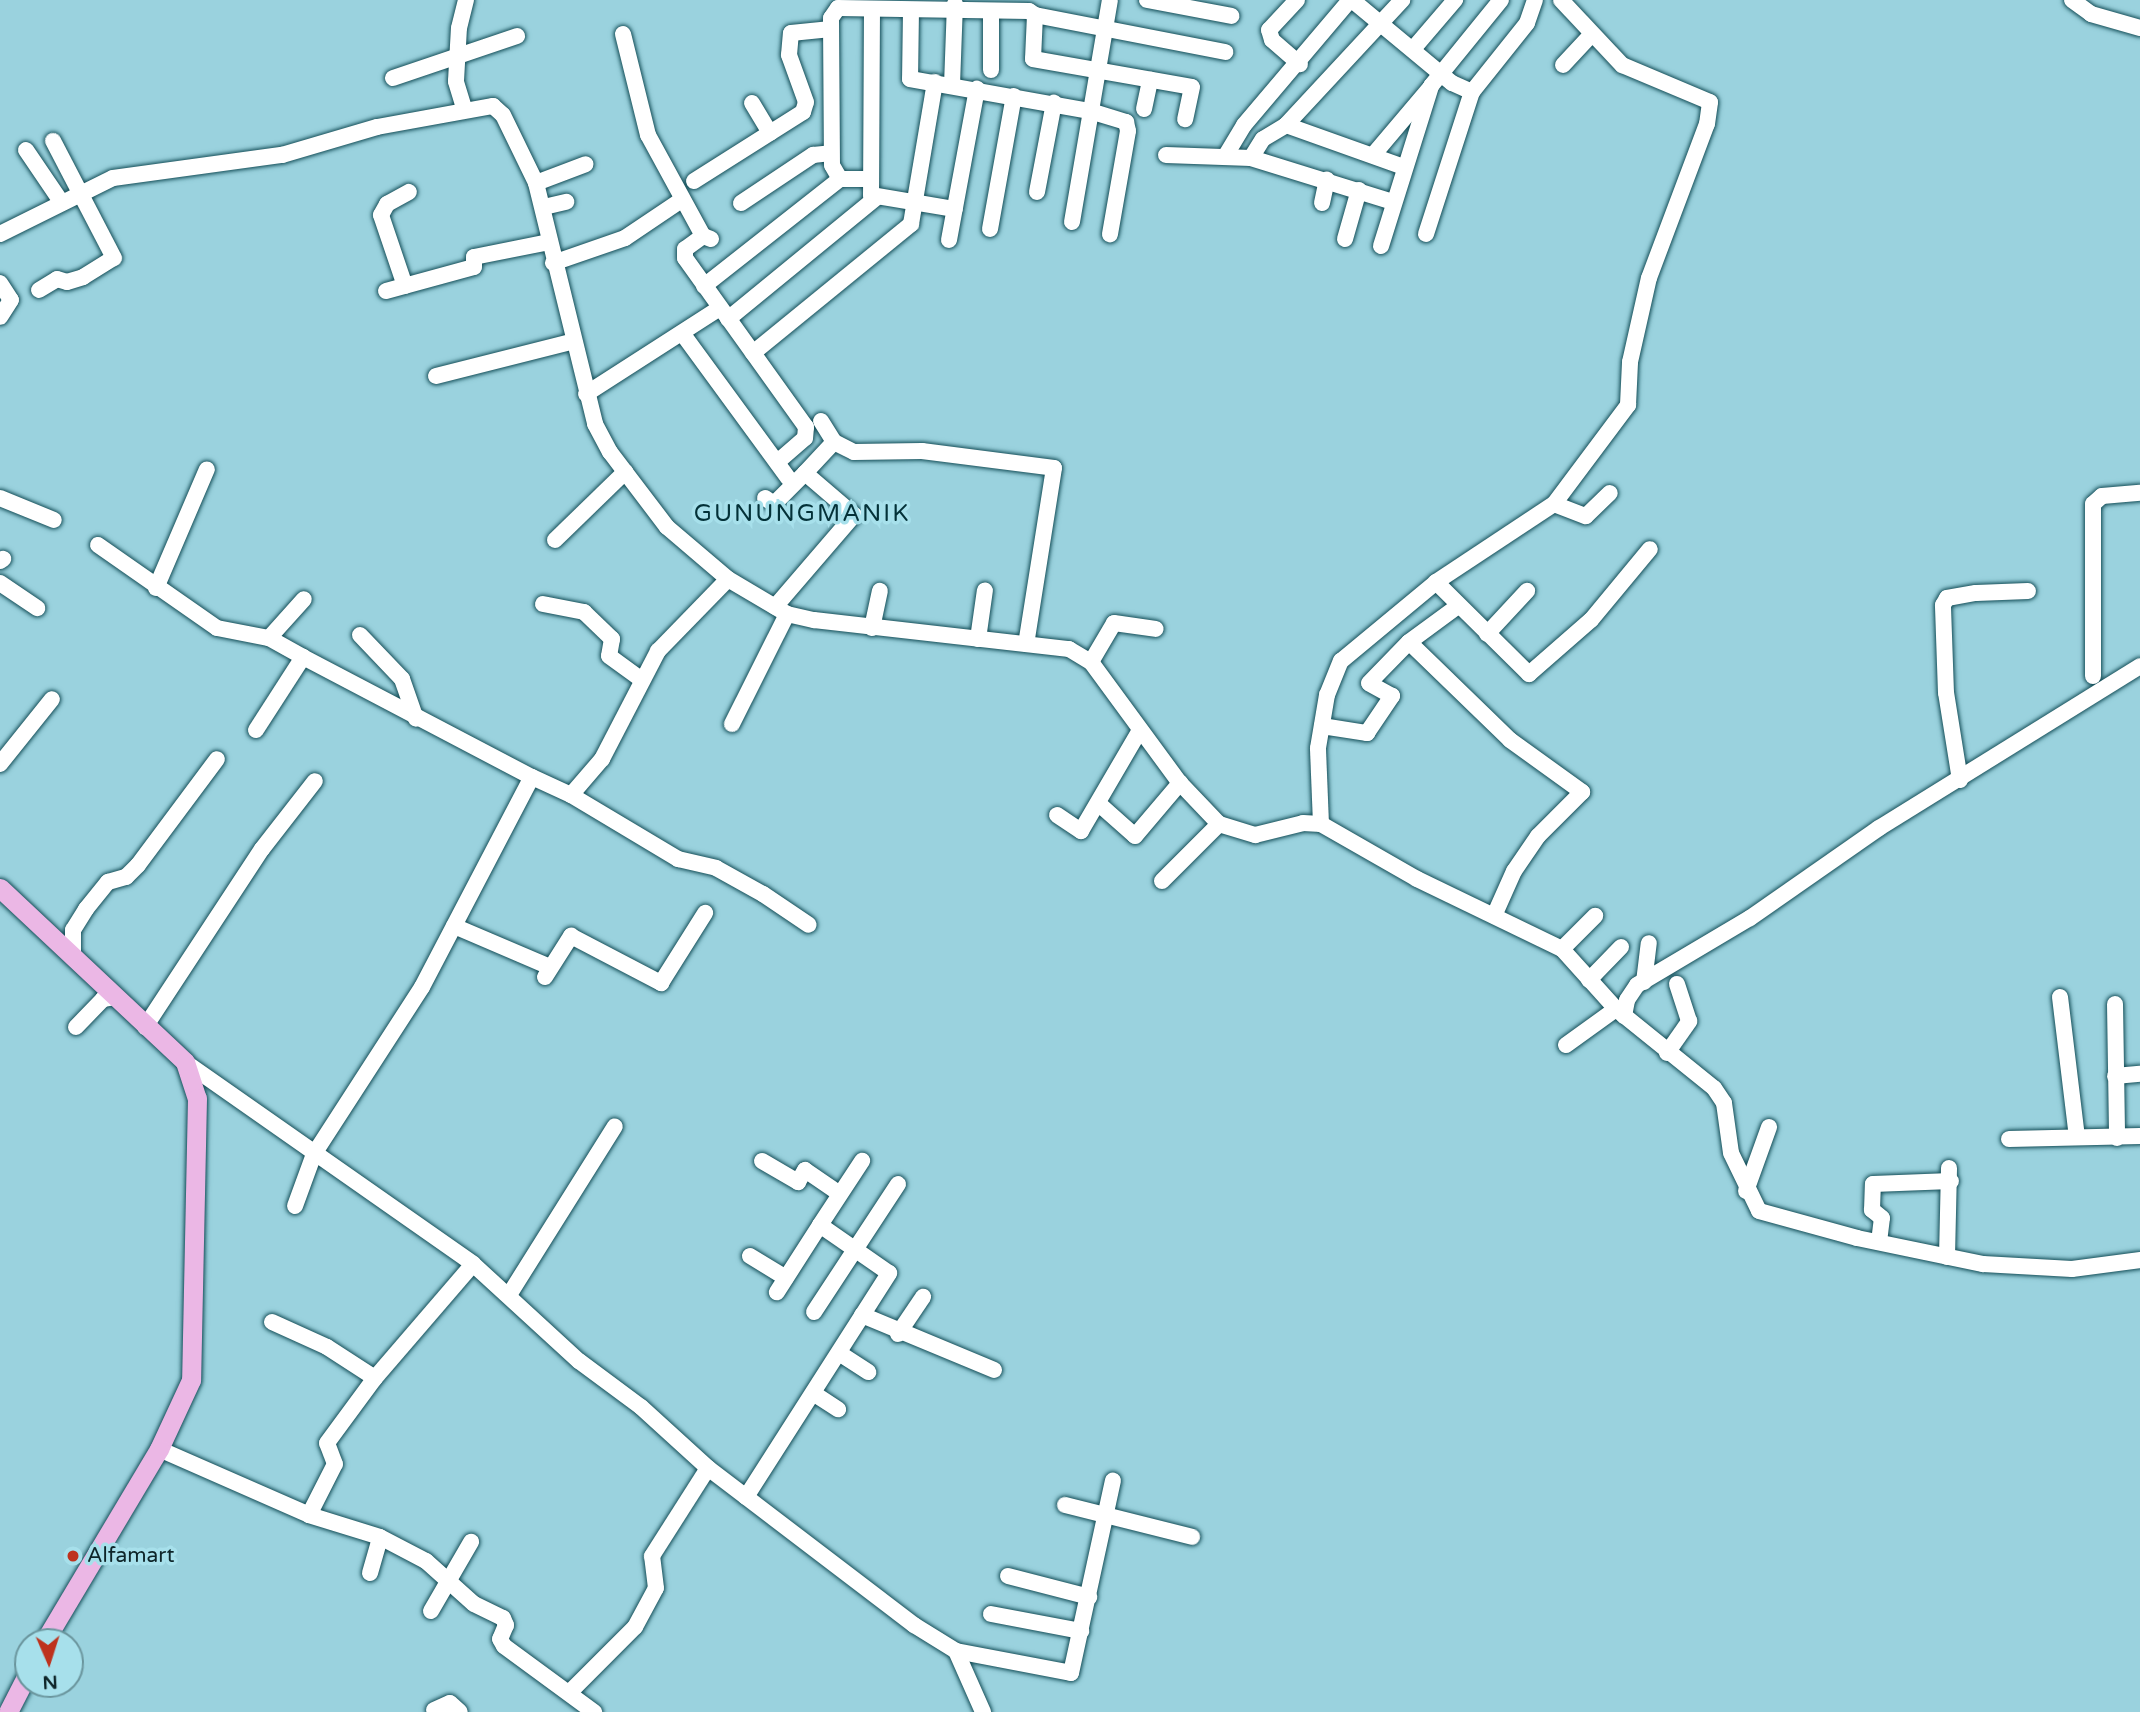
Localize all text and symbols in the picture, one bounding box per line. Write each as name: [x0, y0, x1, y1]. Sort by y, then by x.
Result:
district label: GUNUNGMANIK: [695, 500, 909, 528]
place label: Alfamart: [87, 1543, 174, 1569]
marker: Alfamart: [65, 1548, 81, 1564]
north arrow: [14, 1628, 84, 1698]
text: N: [42, 1671, 58, 1693]

